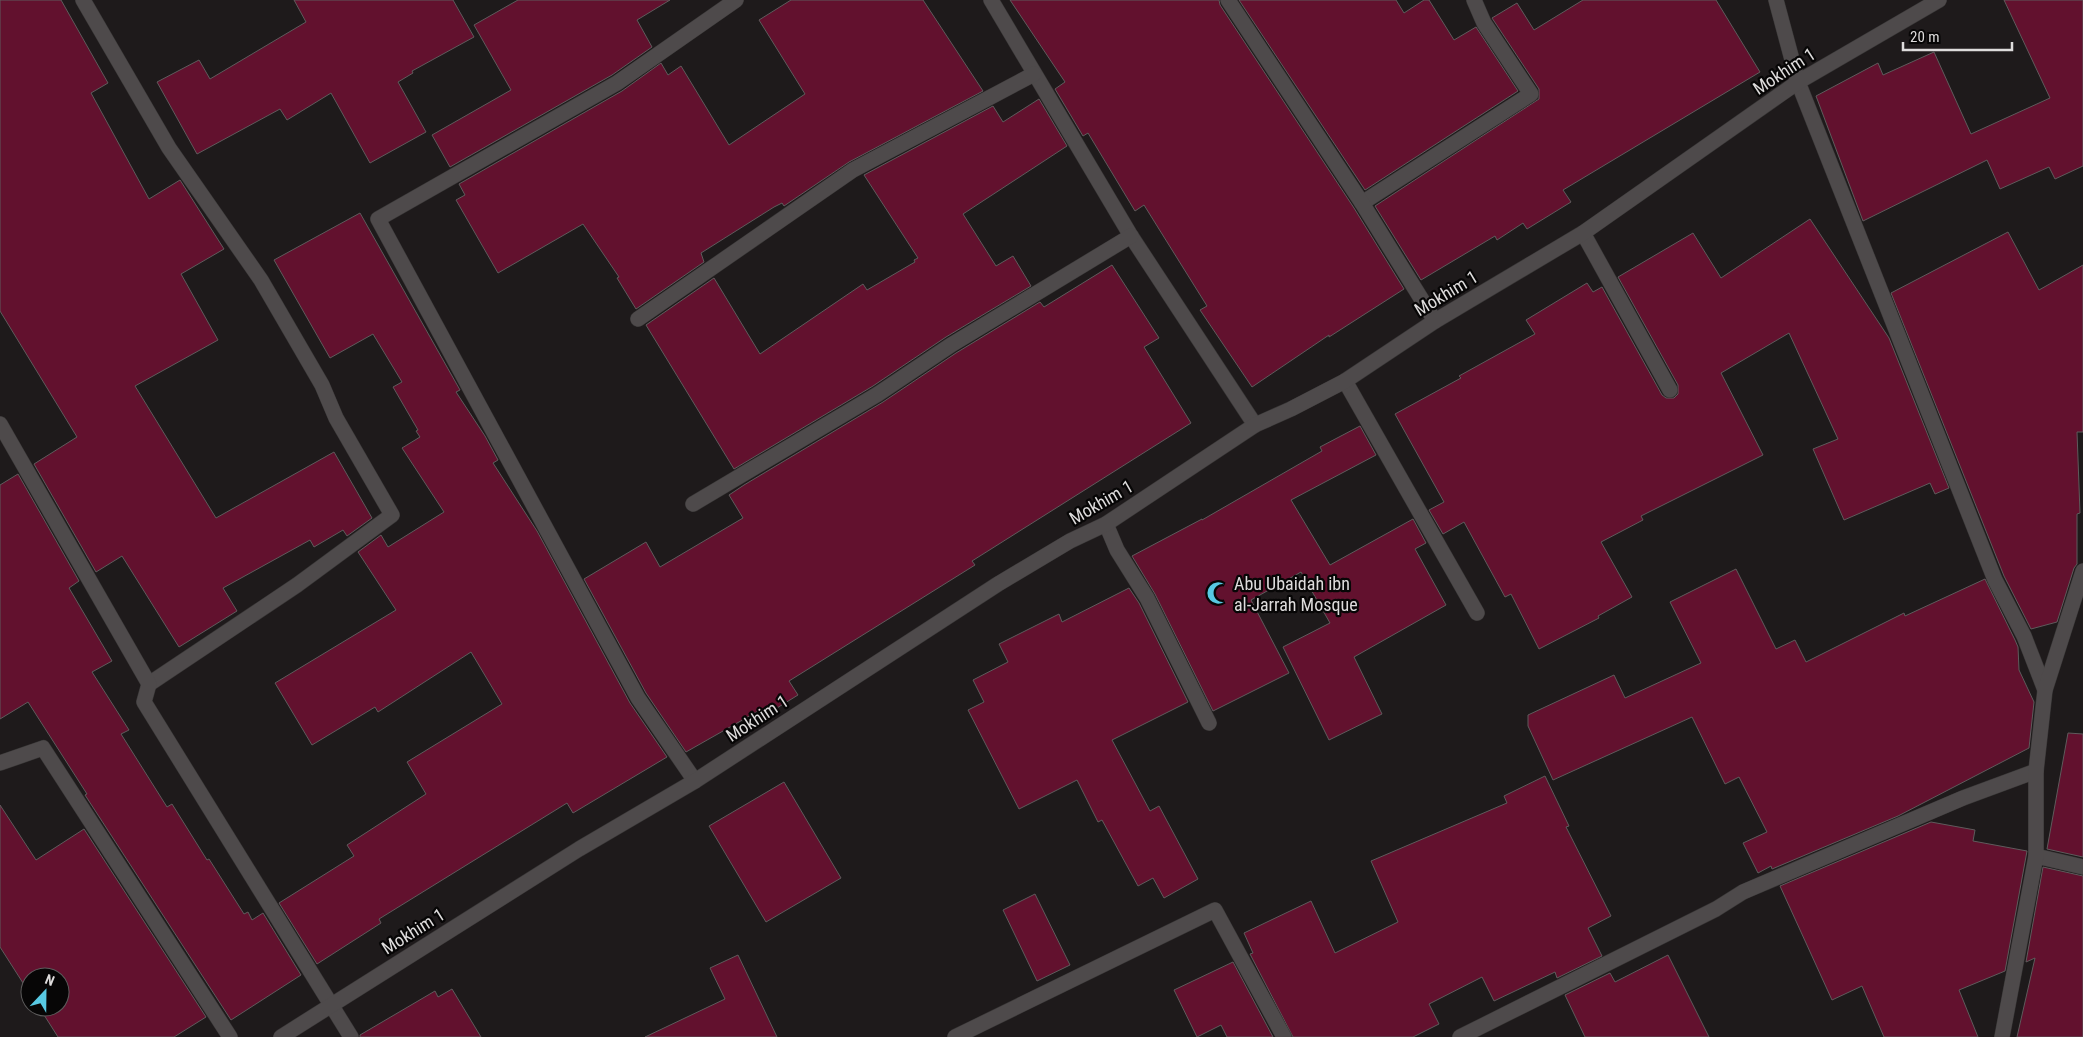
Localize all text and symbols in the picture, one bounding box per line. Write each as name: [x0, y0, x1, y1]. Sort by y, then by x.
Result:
scale bar: [1903, 20, 2012, 52]
text: 20 m: [1910, 28, 1940, 46]
street label: Mokhim 1: [1749, 43, 1819, 99]
street label: Mokhim 1: [1411, 266, 1481, 320]
street label: Mokhim 1: [1065, 475, 1137, 529]
place label: Abu Ubaidah ibn al-Jarrah Mosque: [1234, 573, 1358, 615]
mosque icon: Abu Ubaidah ibn al-Jarrah Mosque: [1205, 580, 1231, 606]
street label: Mokhim 1: [722, 690, 792, 746]
street label: Mokhim 1: [378, 904, 448, 958]
north arrow: [20, 967, 70, 1017]
text: N: [43, 971, 57, 989]

